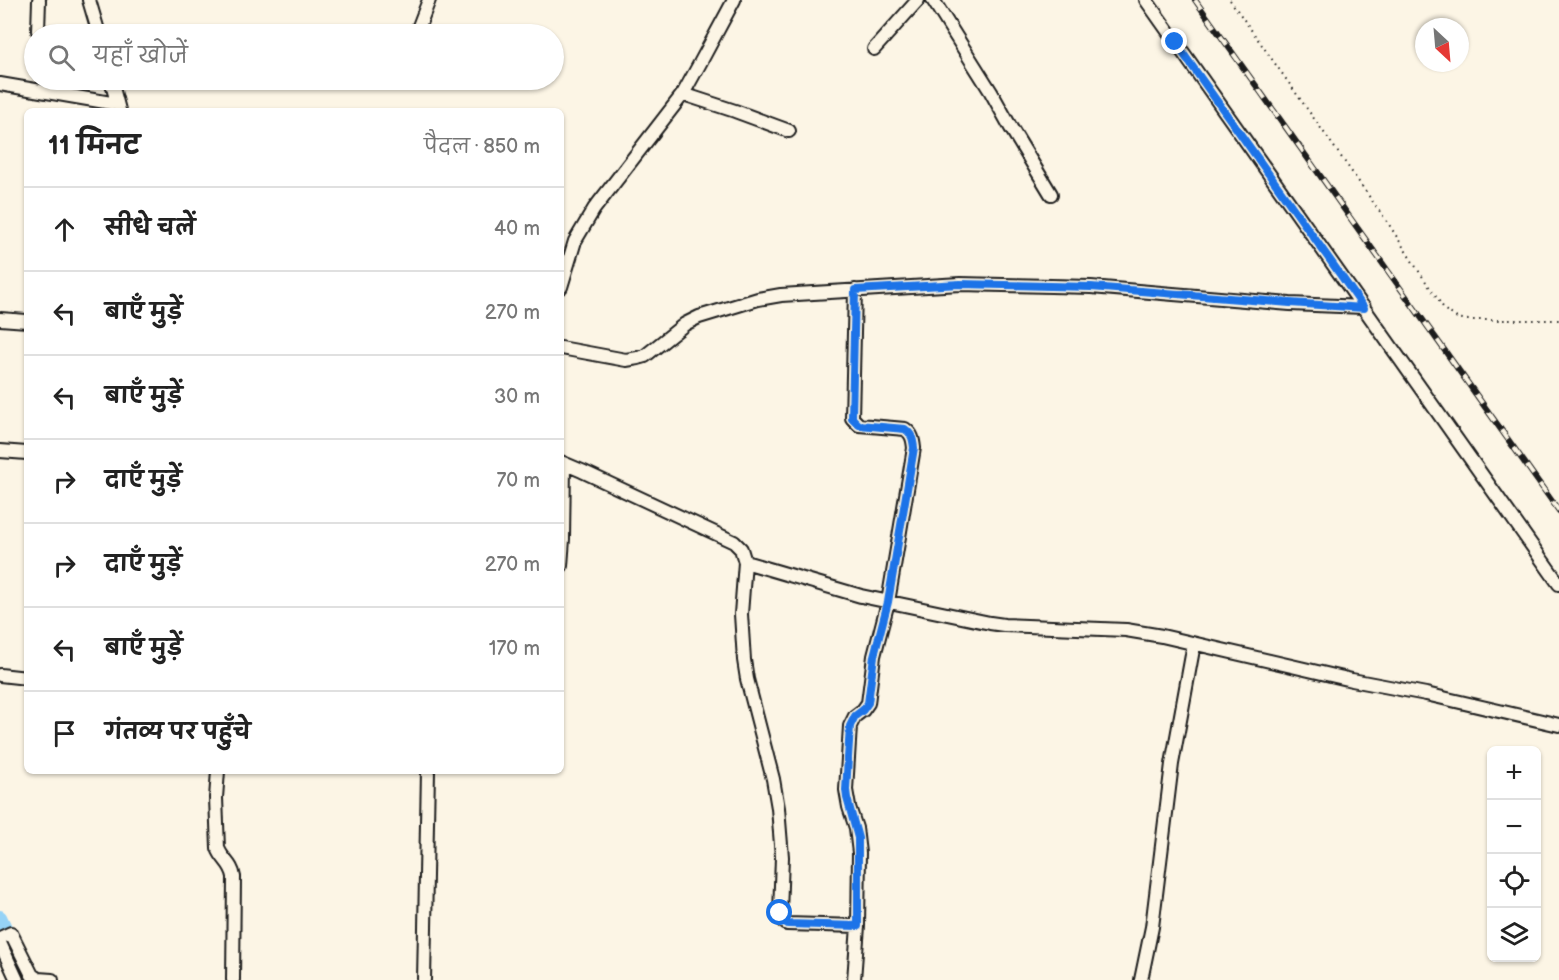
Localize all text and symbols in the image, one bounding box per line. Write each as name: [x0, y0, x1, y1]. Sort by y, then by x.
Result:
north arrow: [1415, 18, 1469, 72]
search box: [24, 24, 564, 90]
route end: [1161, 28, 1187, 54]
icon: search: [45, 41, 78, 74]
text: यहाँ खोजें: [93, 43, 188, 70]
text: 11 मिनट: [48, 131, 140, 162]
text: पैदल · 850 m: [424, 135, 540, 159]
icon: ahead: [48, 213, 81, 246]
text: सीधे चलें: [105, 215, 195, 242]
text: 40 m: [494, 217, 540, 241]
icon: left: [48, 297, 81, 330]
text: बाएँ मुड़ें: [105, 299, 183, 326]
text: 270 m: [485, 301, 540, 325]
icon: left: [48, 381, 81, 414]
text: बाएँ मुड़ें: [105, 383, 183, 410]
text: 30 m: [494, 385, 540, 409]
icon: right: [48, 465, 81, 498]
text: दाएँ मुड़ें: [105, 467, 182, 494]
text: 70 m: [496, 469, 540, 493]
icon: right: [48, 549, 81, 582]
text: दाएँ मुड़ें: [105, 551, 182, 578]
text: 270 m: [485, 553, 540, 577]
icon: left: [48, 633, 81, 666]
text: बाएँ मुड़ें: [105, 635, 183, 662]
text: 170 m: [489, 637, 540, 661]
icon: arrive: [48, 717, 81, 750]
text: गंतव्य पर पहुँचे: [105, 719, 251, 746]
map controls: [1487, 746, 1541, 962]
button: +: [1487, 746, 1541, 800]
button: −: [1487, 800, 1541, 854]
button: locate: [1487, 854, 1541, 908]
route start: [766, 899, 792, 925]
button: layers: [1487, 908, 1541, 962]

